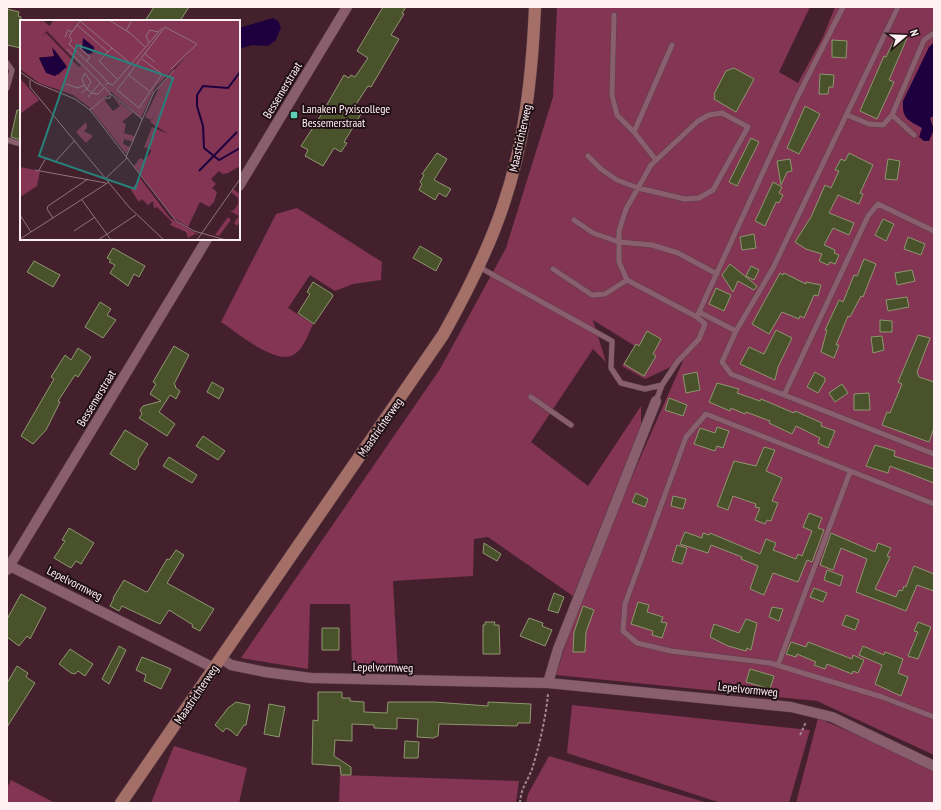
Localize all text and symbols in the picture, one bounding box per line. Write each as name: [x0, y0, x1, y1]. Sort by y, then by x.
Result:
north arrow: [885, 16, 925, 56]
inset map: [20, 20, 240, 240]
text: N: [907, 28, 922, 38]
street label: Bessemerstraat: [259, 58, 305, 121]
place label: Lanaken Pyxiscollege Bessemerstraat: [302, 101, 390, 130]
street label: Maastrichterweg: [506, 103, 534, 173]
marker: Lanaken Pyxiscollege Bessemerstraat: [289, 110, 299, 120]
street label: Bessemerstraat: [73, 366, 119, 429]
street label: Maastrichterweg: [354, 395, 406, 459]
street label: Lepelvormweg: [45, 563, 105, 603]
street label: Lepelvormweg: [353, 659, 413, 675]
street label: Maastrichterweg: [171, 661, 221, 727]
street label: Lepelvormweg: [717, 678, 779, 700]

